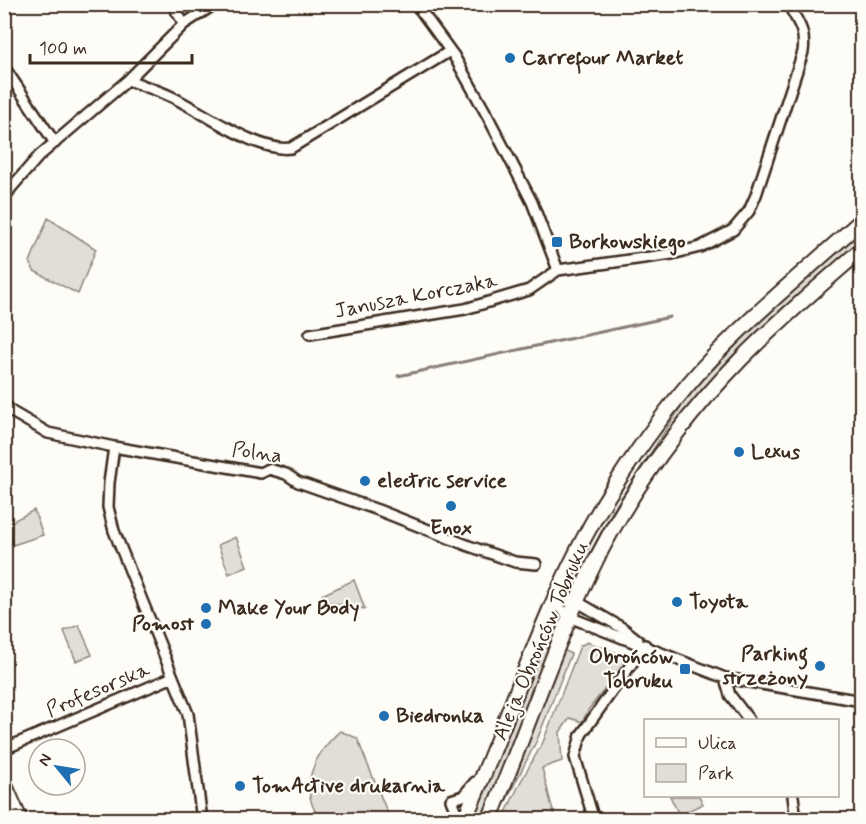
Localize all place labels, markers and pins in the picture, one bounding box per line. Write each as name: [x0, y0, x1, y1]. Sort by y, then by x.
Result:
place label: Carrefour Market: [522, 44, 683, 74]
marker: Carrefour Market: [503, 51, 517, 65]
place label: Borkowskiego: [569, 228, 686, 256]
marker: Borkowskiego: [550, 235, 564, 249]
place label: Lexus: [751, 438, 801, 466]
marker: Lexus: [732, 445, 746, 459]
place label: electric service: [377, 467, 508, 495]
marker: electric service: [358, 474, 372, 488]
marker: Enox: [444, 499, 458, 513]
place label: Enox: [430, 514, 472, 542]
place label: Toyota: [689, 588, 749, 616]
place label: Make Your Body: [218, 594, 359, 622]
marker: Toyota: [670, 595, 684, 609]
marker: Make Your Body: [199, 601, 213, 615]
place label: Pomost: [132, 610, 194, 638]
marker: Pomost: [199, 617, 213, 631]
place label: Parking strzeżony: [722, 640, 808, 692]
place label: Obrońców Tobruku: [589, 643, 673, 695]
marker: Parking strzeżony: [813, 659, 827, 673]
marker: Obrońców Tobruku: [678, 662, 692, 676]
place label: Biedronka: [396, 702, 484, 730]
marker: Biedronka: [377, 709, 391, 723]
place label: TomActive drukarnia: [252, 772, 446, 800]
marker: TomActive drukarnia: [233, 779, 247, 793]

